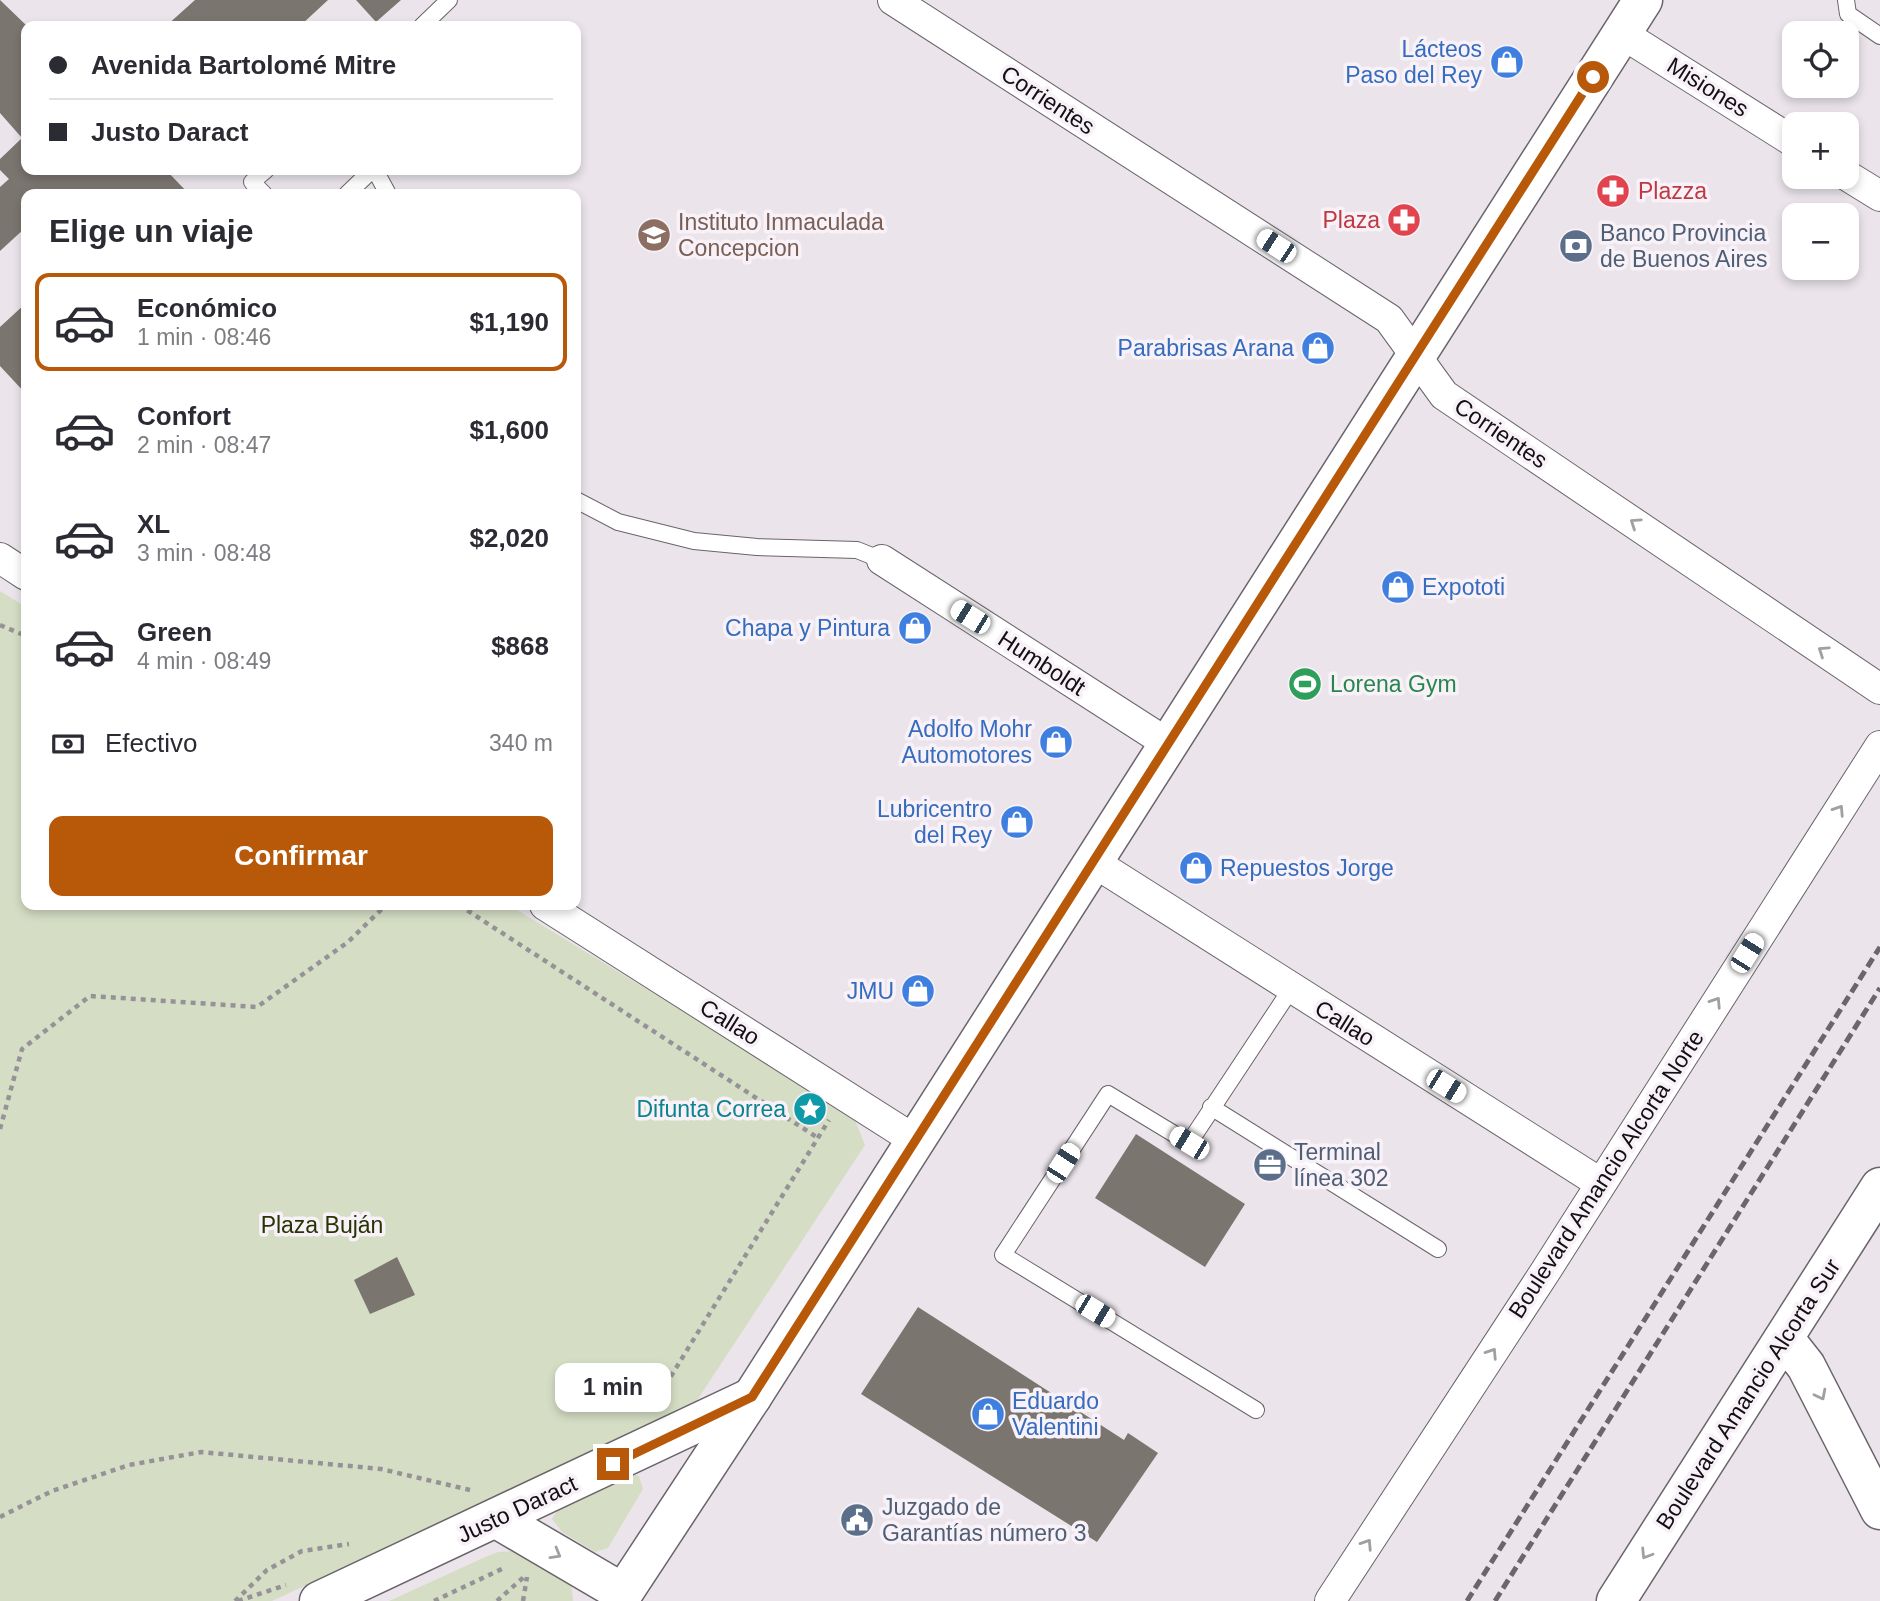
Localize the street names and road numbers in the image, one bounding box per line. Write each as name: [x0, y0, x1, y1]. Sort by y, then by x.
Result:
street label: Misiones: [1663, 52, 1753, 122]
street label: Corrientes: [996, 60, 1100, 140]
street label: Corrientes: [1450, 393, 1552, 473]
street label: Humboldt: [994, 625, 1091, 701]
street label: Callao: [695, 994, 765, 1050]
street label: Callao: [1310, 995, 1380, 1051]
street label: Boulevard Amancio Alcorta Norte: [1503, 1025, 1709, 1323]
street label: Boulevard Amancio Alcorta Sur: [1651, 1254, 1845, 1534]
street label: Justo Daract: [453, 1470, 582, 1548]

